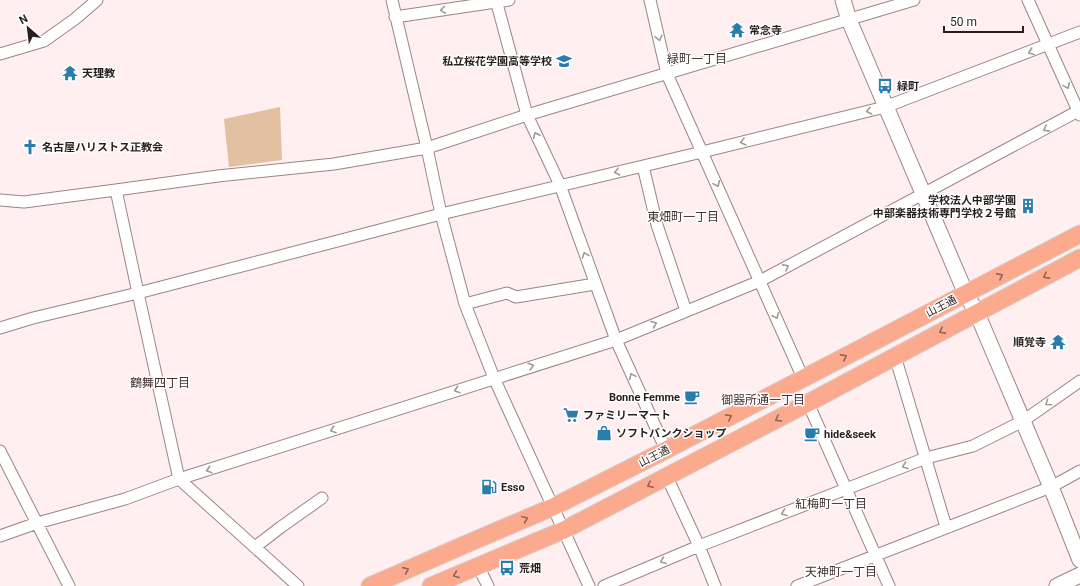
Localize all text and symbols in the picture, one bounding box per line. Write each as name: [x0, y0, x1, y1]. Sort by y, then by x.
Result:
one-way arrow: [439, 5, 446, 14]
north arrow: [8, 8, 48, 48]
scale bar: [944, 8, 1023, 34]
text: N: [17, 12, 30, 27]
text: 50 m: [950, 15, 977, 29]
temple icon: 常念寺: [728, 21, 746, 39]
place label: 常念寺: [749, 24, 782, 37]
one-way arrow: [654, 35, 662, 41]
one-way arrow: [1027, 47, 1034, 55]
school or university icon: 私立桜花学園高等学校: [555, 52, 573, 70]
district label: 緑町一丁目: [667, 52, 727, 66]
place label: 私立桜花学園高等学校: [442, 55, 552, 68]
temple icon: 天理教: [61, 64, 79, 82]
place label: 天理教: [82, 67, 115, 80]
bus stop icon: 緑町: [876, 77, 894, 95]
place label: 緑町: [897, 80, 919, 93]
one-way arrow: [1062, 82, 1070, 90]
one-way arrow: [866, 106, 872, 114]
one-way arrow: [1042, 124, 1050, 131]
one-way arrow: [533, 132, 541, 139]
one-way arrow: [740, 137, 747, 146]
church icon: 名古屋ハリストス正教会: [21, 138, 39, 156]
place label: 名古屋ハリストス正教会: [42, 141, 163, 154]
one-way arrow: [613, 168, 620, 176]
one-way arrow: [712, 180, 720, 188]
place label: 学校法人中部学園 中部楽器技術専門学校２号館: [873, 194, 1016, 220]
building icon: 学校法人中部学園 中部楽器技術専門学校２号館: [1019, 197, 1037, 215]
district label: 東畑町一丁目: [647, 210, 719, 224]
one-way arrow: [581, 252, 590, 259]
one-way arrow: [782, 264, 789, 272]
one-way arrow: [1042, 272, 1050, 279]
one-way arrow: [996, 273, 1003, 280]
street label: 山王通: [924, 293, 959, 320]
one-way arrow: [771, 311, 779, 319]
one-way arrow: [650, 321, 658, 329]
one-way arrow: [939, 327, 946, 334]
temple icon: 順覚寺: [1049, 333, 1067, 351]
place label: 順覚寺: [1013, 336, 1046, 349]
one-way arrow: [840, 354, 848, 362]
one-way arrow: [528, 362, 535, 371]
one-way arrow: [629, 373, 637, 381]
district label: 鶴舞四丁目: [130, 376, 190, 390]
one-way arrow: [454, 385, 461, 394]
cafe icon: Bonne Femme: [683, 388, 701, 406]
place label: Bonne Femme: [609, 391, 680, 404]
district label: 御器所通一丁目: [721, 393, 805, 407]
one-way arrow: [1046, 398, 1053, 405]
supermarket icon: ファミリーマート: [562, 406, 580, 424]
place label: ファミリーマート: [583, 409, 671, 422]
one-way arrow: [725, 414, 732, 422]
one-way arrow: [775, 414, 782, 422]
shop icon: ソフトバンクショップ: [595, 424, 613, 442]
one-way arrow: [330, 425, 337, 434]
cafe icon: hide&seek: [803, 425, 821, 443]
place label: ソフトバンクショップ: [616, 427, 727, 440]
place label: hide&seek: [824, 428, 876, 441]
street label: 山王通: [637, 443, 672, 470]
one-way arrow: [901, 462, 908, 470]
one-way arrow: [206, 465, 213, 473]
fuel station icon: Esso: [480, 478, 498, 496]
place label: Esso: [501, 481, 525, 494]
one-way arrow: [647, 481, 655, 488]
district label: 紅梅町一丁目: [795, 497, 867, 511]
one-way arrow: [780, 509, 787, 517]
one-way arrow: [522, 515, 529, 523]
one-way arrow: [659, 557, 666, 565]
bus stop icon: 荒畑: [498, 559, 516, 577]
place label: 荒畑: [519, 562, 541, 575]
district label: 天神町一丁目: [805, 565, 877, 579]
one-way arrow: [401, 567, 409, 575]
one-way arrow: [453, 571, 460, 579]

